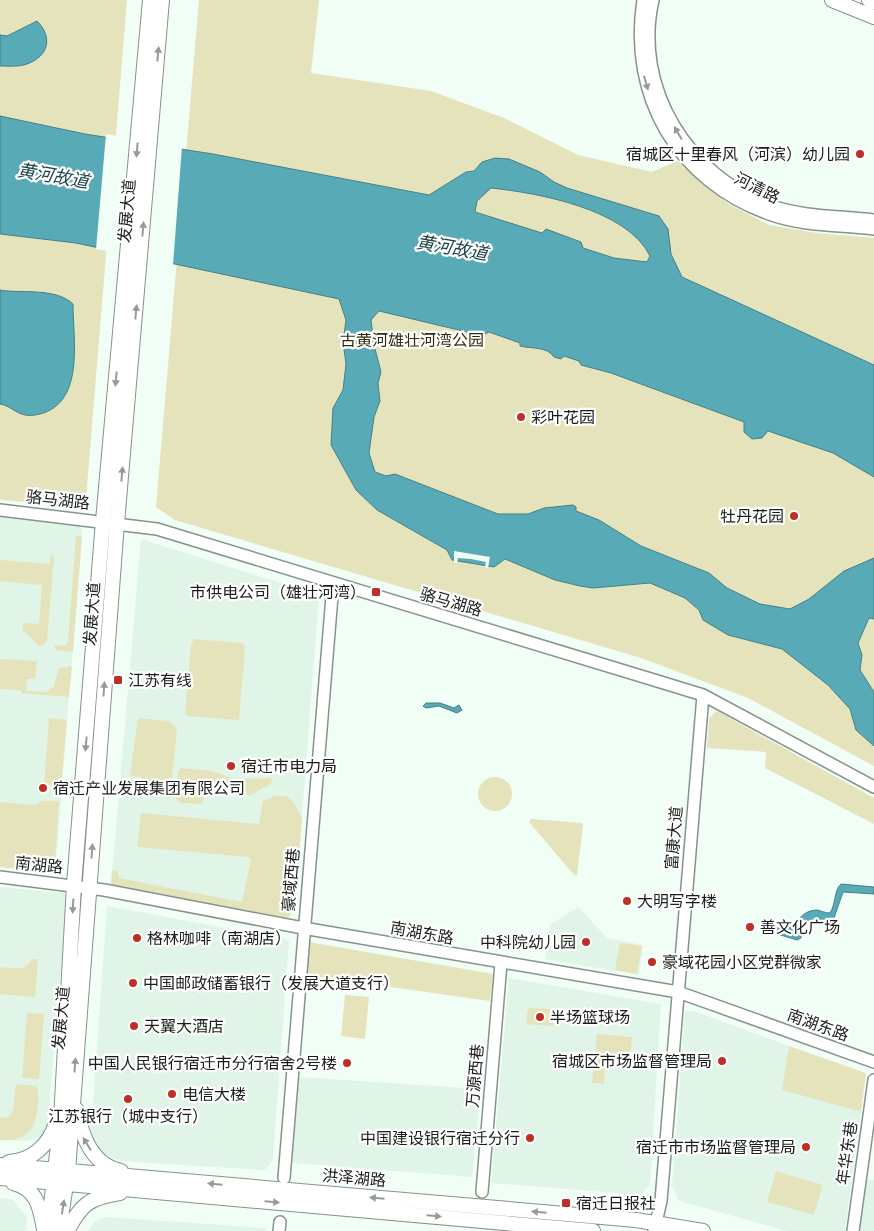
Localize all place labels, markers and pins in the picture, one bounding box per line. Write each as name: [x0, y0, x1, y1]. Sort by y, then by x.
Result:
place label: 宿城区十里春风（河滨）幼儿园: [626, 144, 850, 165]
marker: 宿城区十里春风（河滨）幼儿园: [854, 148, 866, 160]
place label: 彩叶花园: [531, 407, 595, 428]
marker: 彩叶花园: [515, 411, 527, 423]
place label: 牡丹花园: [720, 506, 784, 527]
marker: 牡丹花园: [788, 510, 800, 522]
place label: 市供电公司（雄壮河湾）: [190, 582, 366, 603]
marker: 市供电公司（雄壮河湾）: [370, 586, 382, 598]
place label: 江苏有线: [128, 670, 192, 691]
marker: 江苏有线: [112, 674, 124, 686]
place label: 宿迁市电力局: [241, 756, 337, 777]
marker: 宿迁市电力局: [225, 760, 237, 772]
place label: 宿迁产业发展集团有限公司: [53, 778, 245, 799]
marker: 宿迁产业发展集团有限公司: [37, 782, 49, 794]
place label: 大明写字楼: [637, 891, 717, 912]
marker: 大明写字楼: [621, 895, 633, 907]
place label: 善文化广场: [760, 917, 840, 938]
marker: 善文化广场: [744, 921, 756, 933]
place label: 格林咖啡（南湖店）: [147, 928, 291, 949]
marker: 格林咖啡（南湖店）: [131, 932, 143, 944]
place label: 中科院幼儿园: [480, 932, 576, 953]
marker: 中科院幼儿园: [580, 936, 592, 948]
place label: 豪域花园小区党群微家: [662, 952, 822, 973]
marker: 豪域花园小区党群微家: [646, 956, 658, 968]
place label: 中国邮政储蓄银行（发展大道支行）: [143, 973, 399, 994]
marker: 中国邮政储蓄银行（发展大道支行）: [127, 977, 139, 989]
place label: 半场篮球场: [550, 1007, 630, 1028]
marker: 半场篮球场: [534, 1011, 546, 1023]
place label: 天翼大酒店: [144, 1016, 224, 1037]
marker: 天翼大酒店: [128, 1020, 140, 1032]
place label: 宿城区市场监督管理局: [552, 1051, 712, 1072]
place label: 中国人民银行宿迁市分行宿舍2号楼: [88, 1053, 337, 1074]
marker: 宿城区市场监督管理局: [716, 1055, 728, 1067]
marker: 中国人民银行宿迁市分行宿舍2号楼: [341, 1057, 353, 1069]
place label: 电信大楼: [182, 1084, 246, 1105]
marker: 电信大楼: [166, 1088, 178, 1100]
marker: 江苏银行（城中支行）: [122, 1093, 134, 1105]
place label: 江苏银行（城中支行）: [48, 1106, 208, 1127]
place label: 中国建设银行宿迁分行: [360, 1128, 520, 1149]
marker: 中国建设银行宿迁分行: [524, 1132, 536, 1144]
place label: 宿迁市市场监督管理局: [636, 1137, 796, 1158]
marker: 宿迁市市场监督管理局: [800, 1141, 812, 1153]
place label: 宿迁日报社: [576, 1193, 656, 1214]
marker: 宿迁日报社: [560, 1197, 572, 1209]

